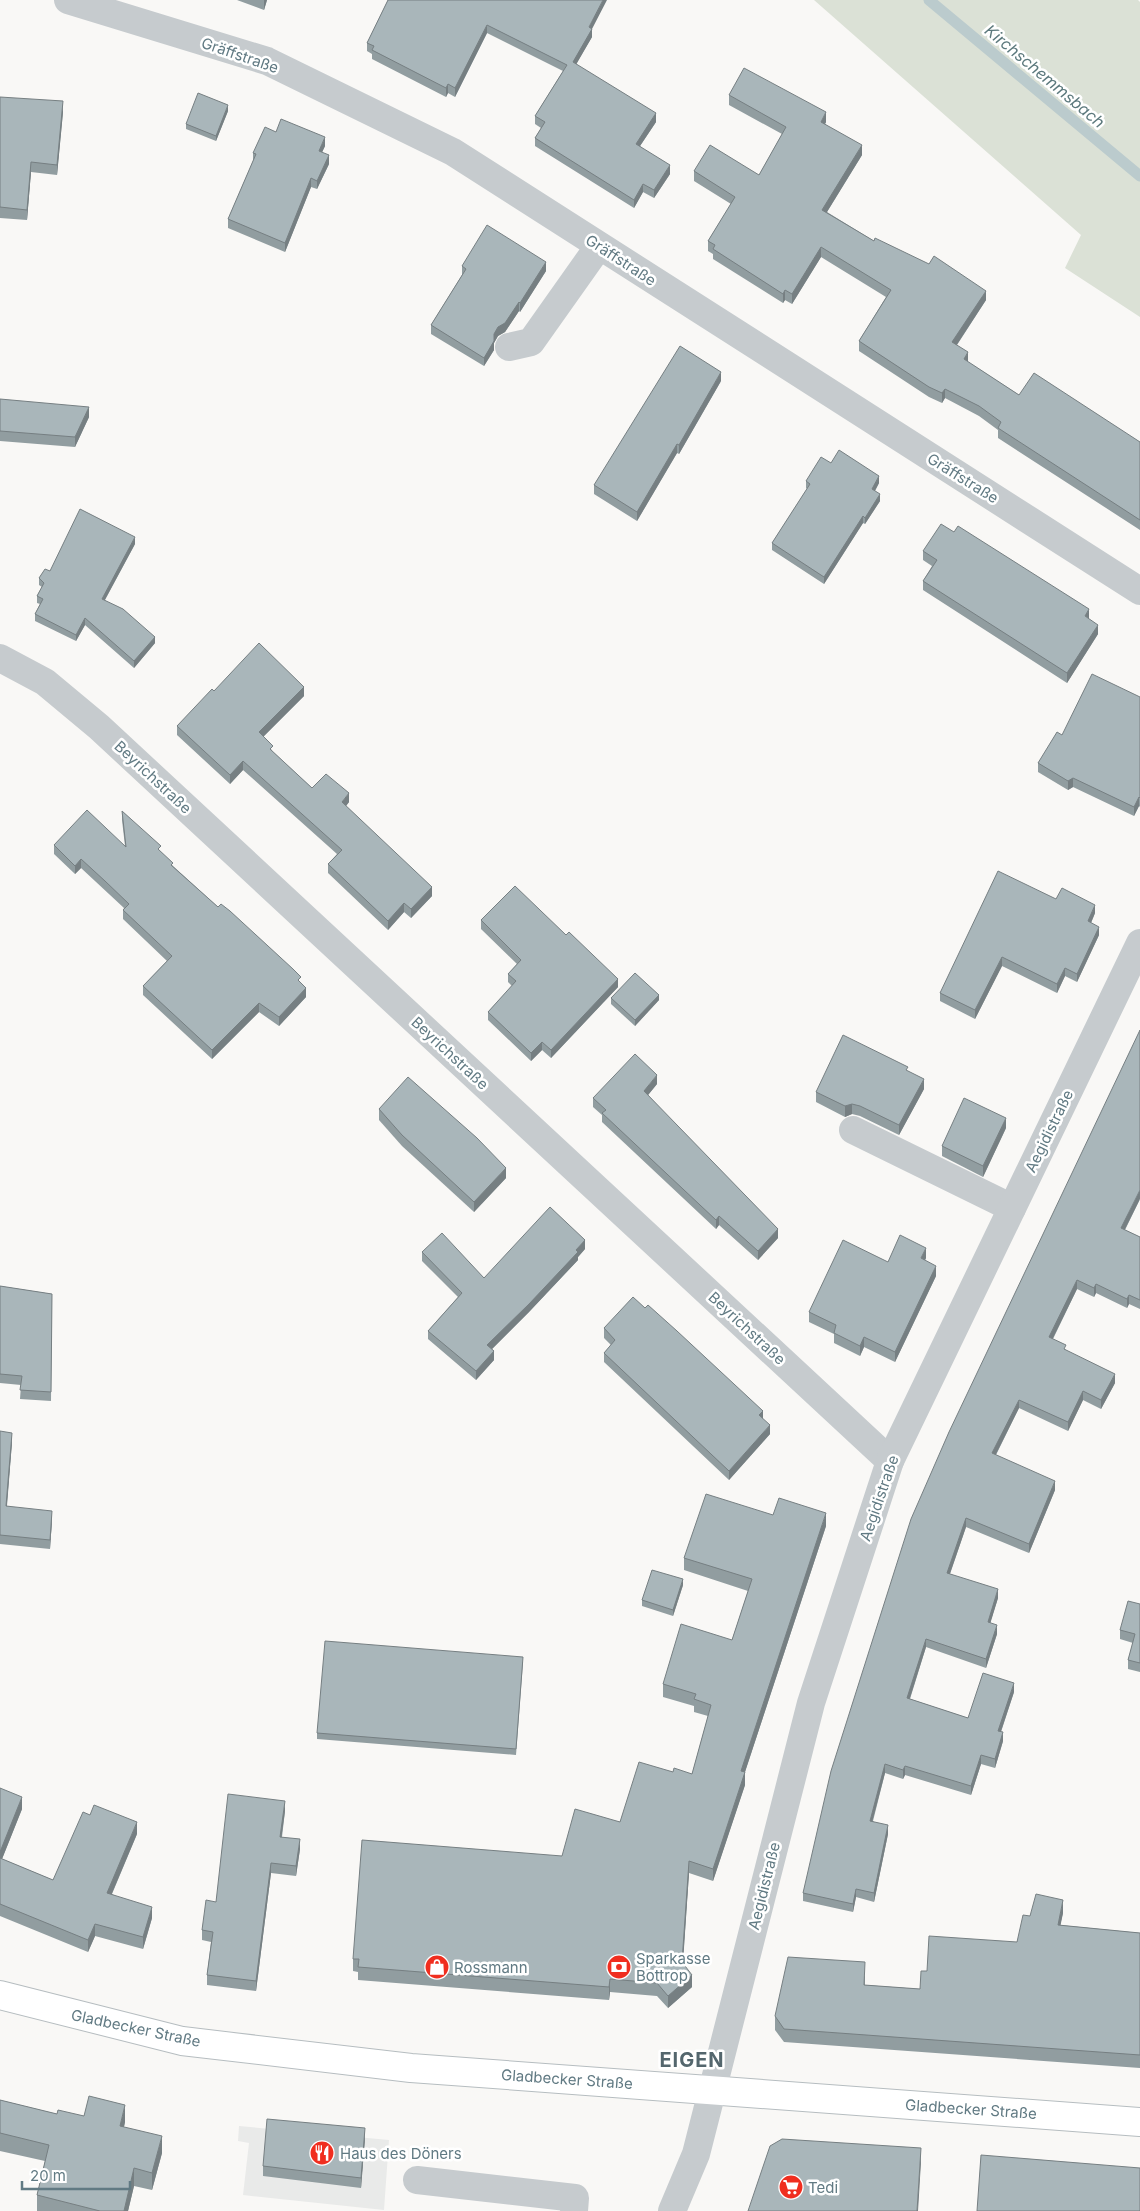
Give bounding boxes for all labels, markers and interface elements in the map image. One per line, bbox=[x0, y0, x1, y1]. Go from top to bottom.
water label: Kirchschemmsbach bbox=[981, 20, 1109, 132]
street label: Gräffstraße bbox=[199, 33, 281, 77]
street label: Gräffstraße bbox=[582, 230, 660, 290]
street label: Gräffstraße bbox=[924, 449, 1002, 507]
street label: Beyrichstraße bbox=[110, 736, 196, 818]
street label: Beyrichstraße bbox=[407, 1012, 493, 1094]
street label: Aegidistraße bbox=[1021, 1087, 1077, 1175]
street label: Beyrichstraße bbox=[704, 1287, 790, 1369]
street label: Aegidistraße bbox=[855, 1453, 903, 1543]
street label: Aegidistraße bbox=[744, 1840, 784, 1932]
place label: Sparkasse Bottrop bbox=[636, 1949, 711, 1985]
shop icon: Rossmann bbox=[424, 1954, 450, 1980]
bank icon: Sparkasse Bottrop bbox=[606, 1954, 632, 1980]
place label: Rossmann bbox=[454, 1958, 528, 1977]
street label: Gladbecker Straße bbox=[69, 2005, 203, 2051]
district label: EIGEN bbox=[659, 2048, 725, 2072]
street label: Gladbecker Straße bbox=[500, 2065, 634, 2093]
street label: Gladbecker Straße bbox=[904, 2095, 1038, 2123]
restaurant icon: Haus des Döners bbox=[309, 2140, 335, 2166]
place label: Haus des Döners bbox=[340, 2144, 462, 2163]
scale bar bbox=[22, 2158, 130, 2190]
text: 20 m bbox=[30, 2166, 66, 2185]
supermarket icon: Tedi bbox=[778, 2174, 804, 2200]
place label: Tedi bbox=[808, 2178, 838, 2197]

